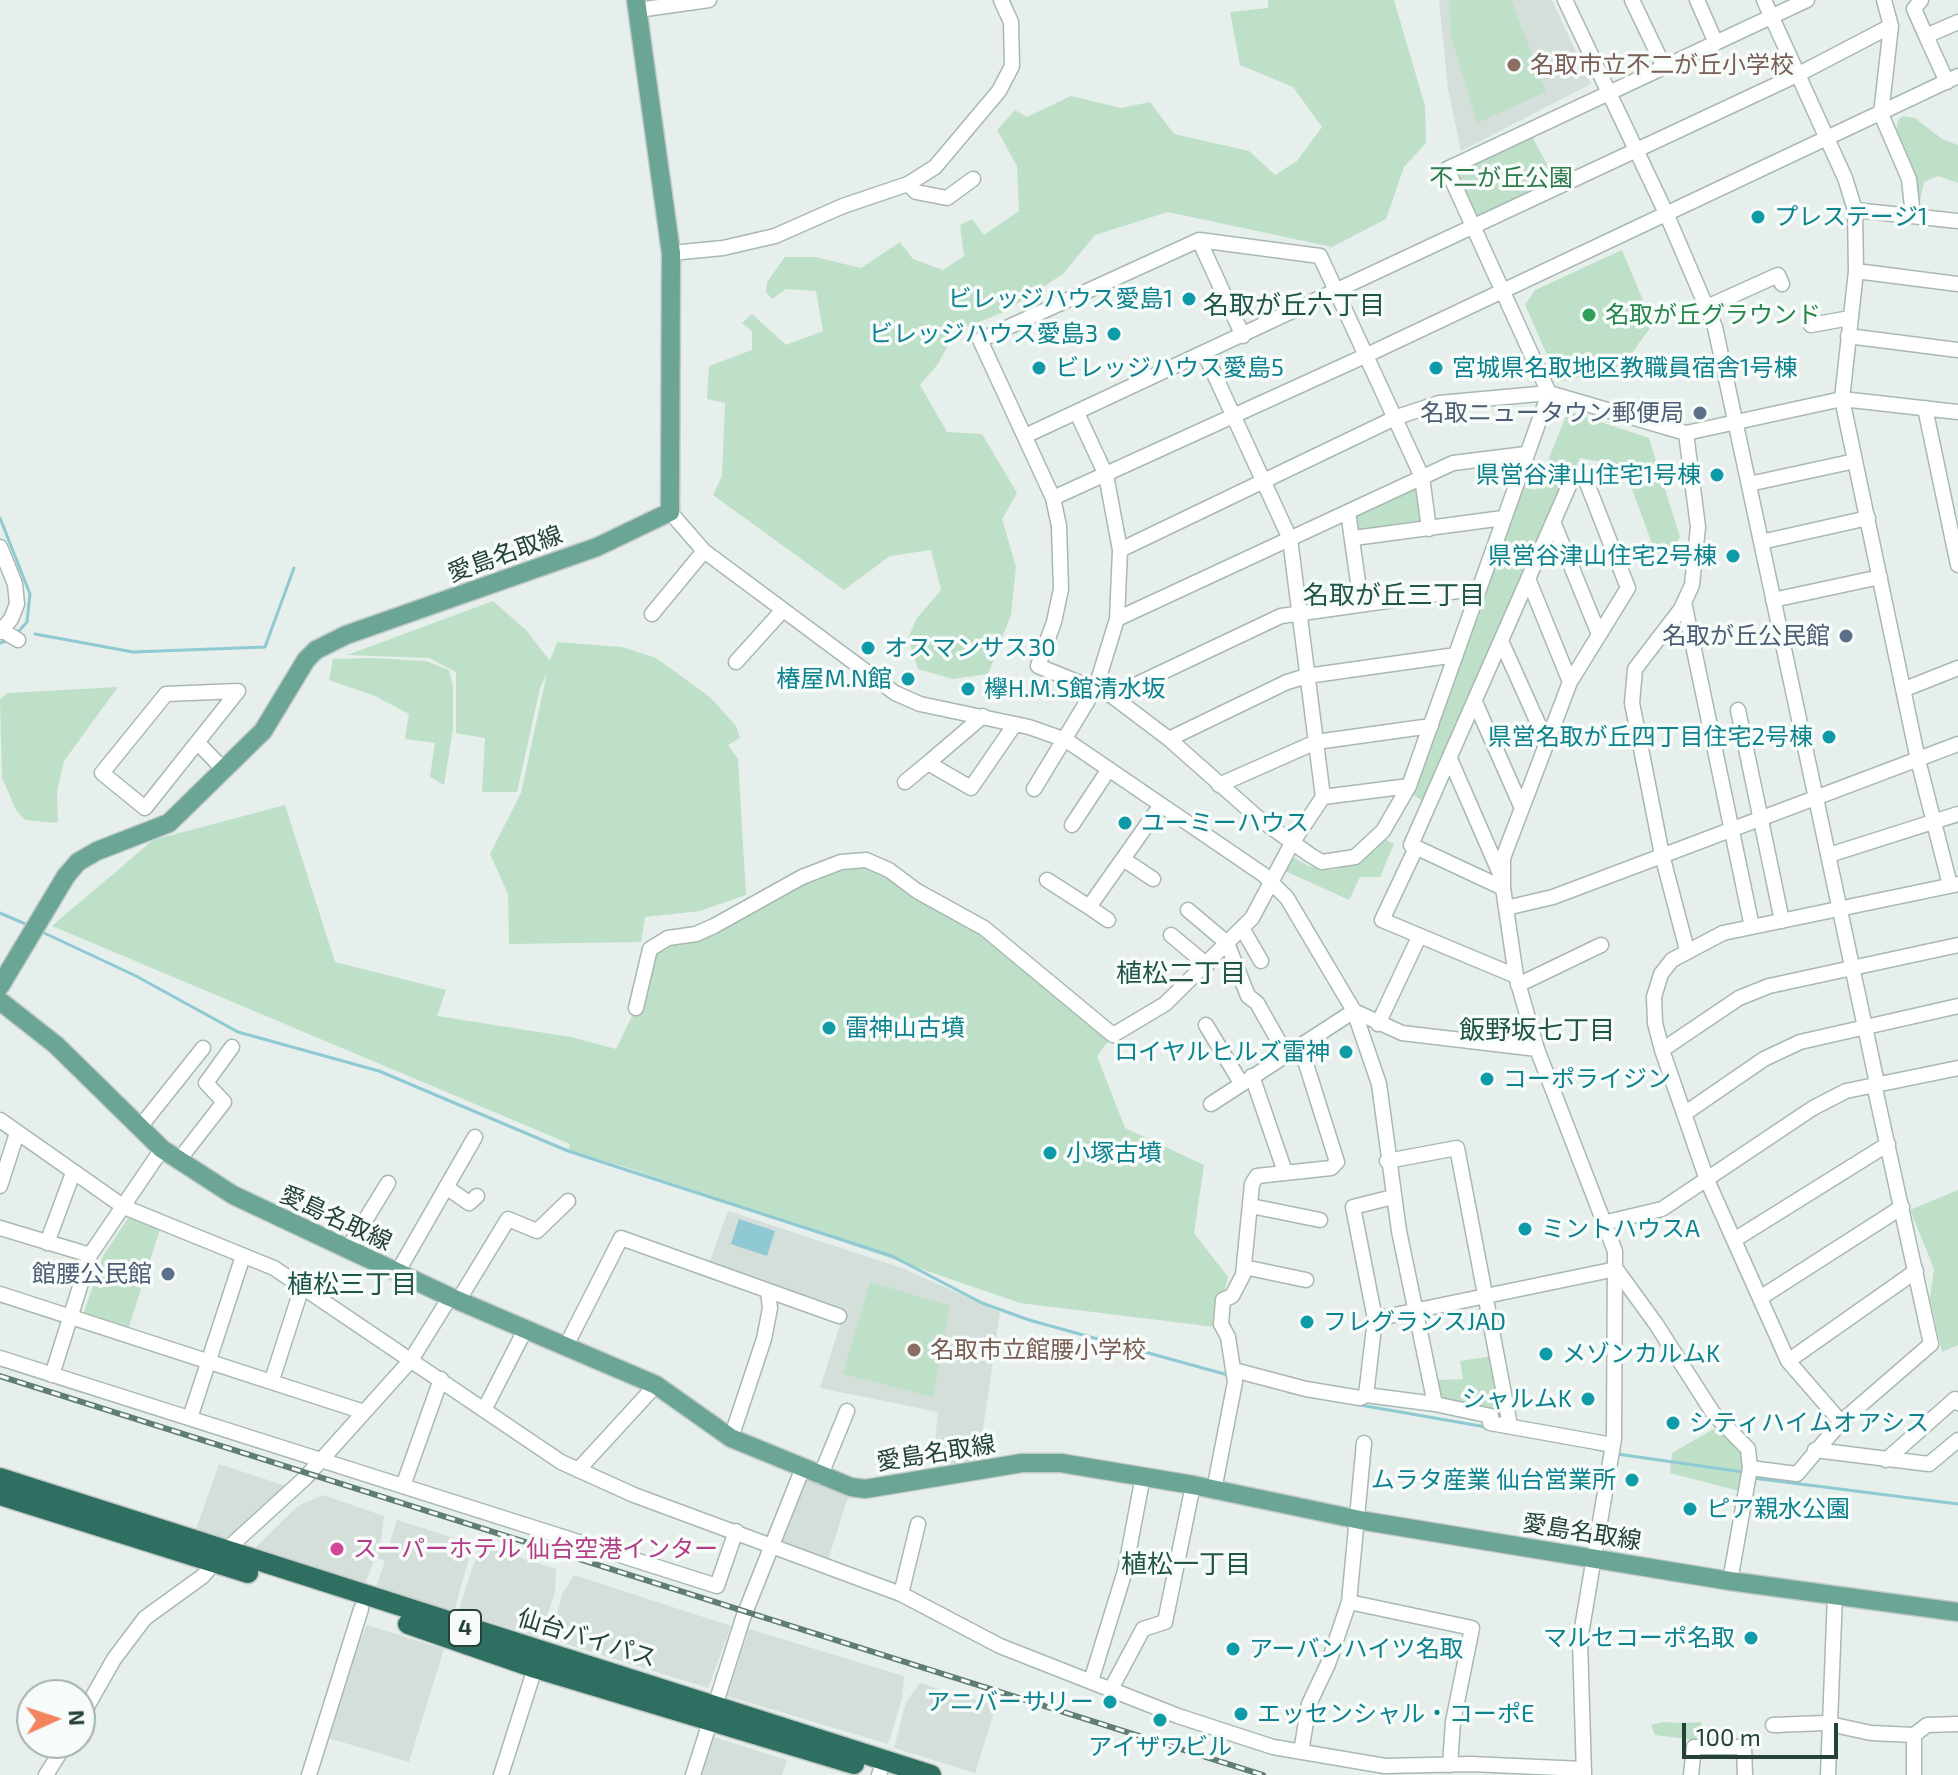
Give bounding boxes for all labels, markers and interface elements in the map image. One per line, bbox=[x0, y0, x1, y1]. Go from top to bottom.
place label: 名取市立不二が丘小学校 bbox=[1530, 51, 1794, 79]
marker: 名取市立不二が丘小学校 bbox=[1505, 56, 1523, 74]
park label: 不二が丘公園 bbox=[1429, 164, 1573, 192]
place label: プレステージ1 bbox=[1774, 203, 1928, 231]
marker: プレステージ1 bbox=[1749, 208, 1767, 226]
place label: ビレッジハウス愛島1 bbox=[947, 285, 1173, 313]
district label: 名取が丘六丁目 bbox=[1203, 289, 1385, 321]
marker: ビレッジハウス愛島1 bbox=[1180, 290, 1198, 308]
place label: 名取が丘グラウンド bbox=[1605, 301, 1821, 329]
marker: 名取が丘グラウンド bbox=[1580, 306, 1598, 324]
place label: ビレッジハウス愛島3 bbox=[869, 320, 1098, 348]
marker: ビレッジハウス愛島3 bbox=[1105, 325, 1123, 343]
place label: ビレッジハウス愛島5 bbox=[1055, 354, 1284, 382]
place label: 宮城県名取地区教職員宿舎1号棟 bbox=[1452, 354, 1798, 382]
marker: ビレッジハウス愛島5 bbox=[1030, 359, 1048, 377]
marker: 宮城県名取地区教職員宿舎1号棟 bbox=[1427, 359, 1445, 377]
place label: 名取ニュータウン郵便局 bbox=[1420, 399, 1684, 427]
marker: 名取ニュータウン郵便局 bbox=[1691, 404, 1709, 422]
place label: 県営谷津山住宅1号棟 bbox=[1475, 461, 1701, 489]
marker: 県営谷津山住宅1号棟 bbox=[1708, 466, 1726, 484]
street label: 愛島名取線 bbox=[444, 520, 566, 588]
place label: 県営谷津山住宅2号棟 bbox=[1488, 542, 1717, 570]
marker: 県営谷津山住宅2号棟 bbox=[1724, 547, 1742, 565]
district label: 名取が丘三丁目 bbox=[1303, 579, 1485, 611]
place label: 名取が丘公民館 bbox=[1662, 622, 1830, 650]
marker: 名取が丘公民館 bbox=[1837, 627, 1855, 645]
place label: オスマンサス30 bbox=[884, 634, 1056, 662]
marker: オスマンサス30 bbox=[859, 639, 877, 657]
place label: 椿屋M.N館 bbox=[777, 665, 892, 693]
marker: 椿屋M.N館 bbox=[899, 670, 917, 688]
place label: 欅H.M.S館清水坂 bbox=[984, 675, 1166, 703]
marker: 欅H.M.S館清水坂 bbox=[959, 680, 977, 698]
place label: 県営名取が丘四丁目住宅2号棟 bbox=[1488, 723, 1813, 751]
marker: 県営名取が丘四丁目住宅2号棟 bbox=[1820, 728, 1838, 746]
place label: ユーミーハウス bbox=[1141, 809, 1309, 837]
marker: ユーミーハウス bbox=[1116, 814, 1134, 832]
district label: 植松二丁目 bbox=[1116, 957, 1246, 989]
place label: 雷神山古墳 bbox=[845, 1014, 965, 1042]
district label: 飯野坂七丁目 bbox=[1459, 1014, 1615, 1046]
marker: 雷神山古墳 bbox=[820, 1019, 838, 1037]
place label: ロイヤルヒルズ雷神 bbox=[1114, 1038, 1330, 1066]
marker: ロイヤルヒルズ雷神 bbox=[1337, 1043, 1355, 1061]
place label: コーポライジン bbox=[1503, 1065, 1671, 1093]
marker: コーポライジン bbox=[1478, 1070, 1496, 1088]
place label: 小塚古墳 bbox=[1066, 1139, 1162, 1167]
marker: 小塚古墳 bbox=[1041, 1144, 1059, 1162]
street label: 愛島名取線 bbox=[276, 1180, 396, 1256]
place label: ミントハウスA bbox=[1541, 1215, 1700, 1243]
marker: ミントハウスA bbox=[1516, 1220, 1534, 1238]
place label: 館腰公民館 bbox=[32, 1260, 152, 1288]
marker: 館腰公民館 bbox=[159, 1265, 177, 1283]
district label: 植松三丁目 bbox=[287, 1268, 417, 1300]
place label: フレグランスJAD bbox=[1323, 1308, 1506, 1336]
marker: フレグランスJAD bbox=[1298, 1313, 1316, 1331]
place label: 名取市立館腰小学校 bbox=[930, 1336, 1146, 1364]
place label: メゾンカルムK bbox=[1562, 1340, 1720, 1368]
marker: 名取市立館腰小学校 bbox=[905, 1341, 923, 1359]
marker: メゾンカルムK bbox=[1537, 1345, 1555, 1363]
place label: シャルムK bbox=[1462, 1385, 1572, 1413]
marker: シャルムK bbox=[1579, 1390, 1597, 1408]
place label: シティハイムオアシス bbox=[1689, 1409, 1929, 1437]
marker: シティハイムオアシス bbox=[1664, 1414, 1682, 1432]
street label: 愛島名取線 bbox=[874, 1429, 998, 1477]
place label: ムラタ産業 仙台営業所 bbox=[1371, 1466, 1616, 1494]
marker: ムラタ産業 仙台営業所 bbox=[1623, 1471, 1641, 1489]
place label: ピア親水公園 bbox=[1706, 1495, 1850, 1523]
marker: ピア親水公園 bbox=[1681, 1500, 1699, 1518]
street label: 愛島名取線 bbox=[1520, 1508, 1644, 1556]
place label: スーパーホテル 仙台空港インター bbox=[353, 1535, 718, 1563]
marker: スーパーホテル 仙台空港インター bbox=[328, 1540, 346, 1558]
district label: 植松一丁目 bbox=[1121, 1548, 1251, 1580]
street label: 仙台バイパス bbox=[514, 1603, 660, 1673]
road number: 4 bbox=[449, 1610, 481, 1646]
place label: マルセコーポ名取 bbox=[1543, 1624, 1735, 1652]
marker: マルセコーポ名取 bbox=[1742, 1629, 1760, 1647]
place label: アーバンハイツ名取 bbox=[1249, 1635, 1464, 1663]
marker: アーバンハイツ名取 bbox=[1224, 1640, 1242, 1658]
north arrow bbox=[16, 1679, 96, 1759]
place label: アニバーサリー bbox=[926, 1688, 1094, 1716]
marker: アニバーサリー bbox=[1101, 1693, 1119, 1711]
place label: エッセンシャル・コーポE bbox=[1257, 1700, 1534, 1728]
marker: エッセンシャル・コーポE bbox=[1232, 1705, 1250, 1723]
scale bar bbox=[1686, 1707, 1842, 1757]
text: N bbox=[65, 1709, 91, 1726]
marker: アイザワビル bbox=[1151, 1711, 1169, 1729]
text: 100 m bbox=[1696, 1722, 1761, 1751]
place label: アイザワビル bbox=[1088, 1733, 1232, 1761]

